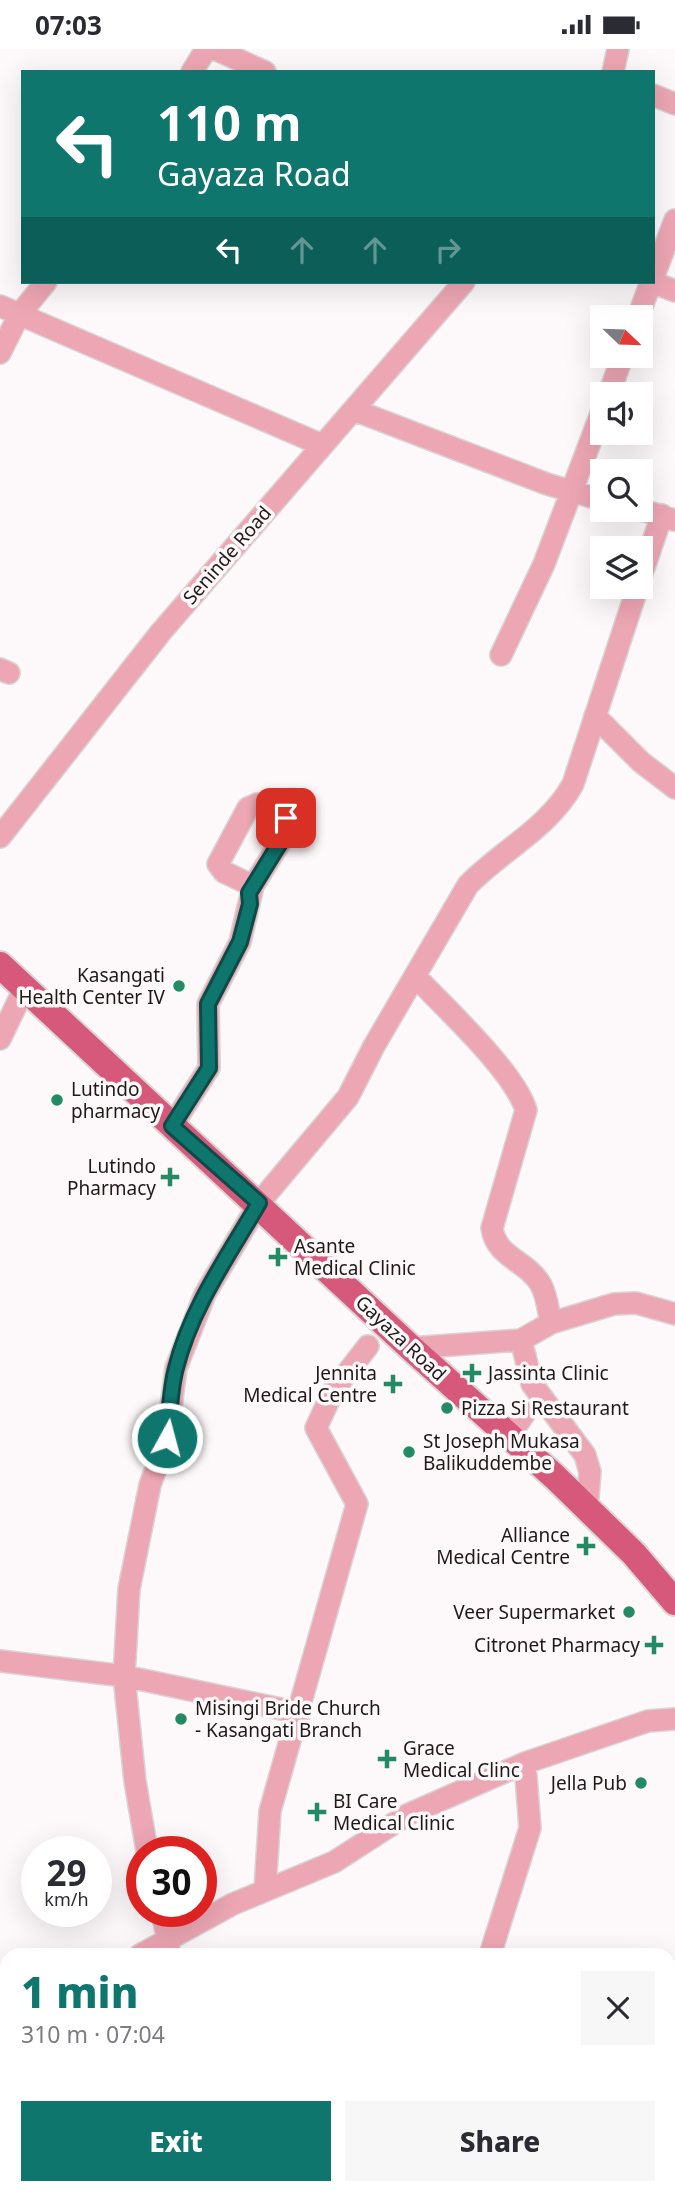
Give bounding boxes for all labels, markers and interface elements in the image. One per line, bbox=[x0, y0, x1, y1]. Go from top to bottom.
text: 07:03 bbox=[35, 7, 102, 43]
text: 110 m bbox=[157, 89, 302, 155]
icon: left bbox=[42, 98, 133, 189]
text: Gayaza Road bbox=[157, 152, 351, 195]
icon: left bbox=[210, 231, 248, 269]
icon: ahead bbox=[283, 231, 321, 269]
icon: ahead bbox=[356, 231, 394, 269]
icon: right bbox=[429, 231, 467, 269]
north arrow bbox=[590, 305, 653, 367]
map controls bbox=[590, 305, 653, 599]
button: sound bbox=[590, 382, 653, 445]
button: search bbox=[590, 459, 653, 522]
street label: Seninde Road bbox=[177, 500, 277, 610]
button: layers bbox=[590, 536, 653, 599]
pin bbox=[256, 788, 316, 848]
icon: arrive bbox=[267, 799, 305, 837]
place label: Kasangati Health Center IV bbox=[18, 962, 166, 1010]
marker: Kasangati Health Center IV bbox=[171, 978, 187, 994]
place label: Lutindo pharmacy bbox=[71, 1076, 160, 1124]
marker: Lutindo pharmacy bbox=[49, 1092, 65, 1108]
place label: Lutindo Pharmacy bbox=[67, 1153, 156, 1201]
marker: Lutindo Pharmacy bbox=[162, 1169, 178, 1185]
place label: Asante Medical Clinic bbox=[294, 1233, 416, 1281]
marker: Asante Medical Clinic bbox=[268, 1247, 288, 1267]
street label: Gayaza Road bbox=[350, 1289, 452, 1387]
place label: Jennita Medical Centre bbox=[243, 1360, 377, 1408]
place label: Jassinta Clinic bbox=[486, 1360, 609, 1386]
marker: Jassinta Clinic bbox=[462, 1363, 482, 1383]
marker: Jennita Medical Centre bbox=[383, 1374, 403, 1394]
place label: Pizza Si Restaurant bbox=[461, 1395, 629, 1421]
marker: Pizza Si Restaurant bbox=[439, 1400, 455, 1416]
position arrow bbox=[130, 1401, 204, 1475]
place label: St Joseph Mukasa Balikuddembe bbox=[423, 1428, 580, 1476]
marker: St Joseph Mukasa Balikuddembe bbox=[401, 1444, 417, 1460]
place label: Alliance Medical Centre bbox=[436, 1522, 570, 1570]
marker: Alliance Medical Centre bbox=[576, 1536, 596, 1556]
place label: Veer Supermarket bbox=[453, 1599, 615, 1625]
marker: Veer Supermarket bbox=[621, 1604, 637, 1620]
place label: Citronet Pharmacy bbox=[474, 1632, 640, 1658]
marker: Citronet Pharmacy bbox=[646, 1637, 662, 1653]
place label: Misingi Bride Church - Kasangati Branch bbox=[195, 1695, 381, 1743]
marker: Misingi Bride Church - Kasangati Branch bbox=[173, 1711, 189, 1727]
place label: Grace Medical Clinc bbox=[403, 1735, 520, 1783]
marker: Grace Medical Clinc bbox=[377, 1749, 397, 1769]
place label: Jella Pub bbox=[549, 1770, 627, 1796]
marker: Jella Pub bbox=[633, 1775, 649, 1791]
place label: BI Care Medical Clinic bbox=[333, 1788, 455, 1836]
marker: BI Care Medical Clinic bbox=[307, 1802, 327, 1822]
speed limit sign: 30 bbox=[126, 1836, 217, 1927]
text: 29 bbox=[46, 1849, 87, 1896]
text: km/h bbox=[44, 1887, 89, 1911]
text: 1 min bbox=[21, 1963, 138, 2020]
button: close bbox=[581, 1971, 655, 2045]
text: 310 m · 07:04 bbox=[21, 2018, 165, 2050]
button: Exit bbox=[21, 2101, 331, 2181]
button: Share bbox=[345, 2101, 655, 2181]

